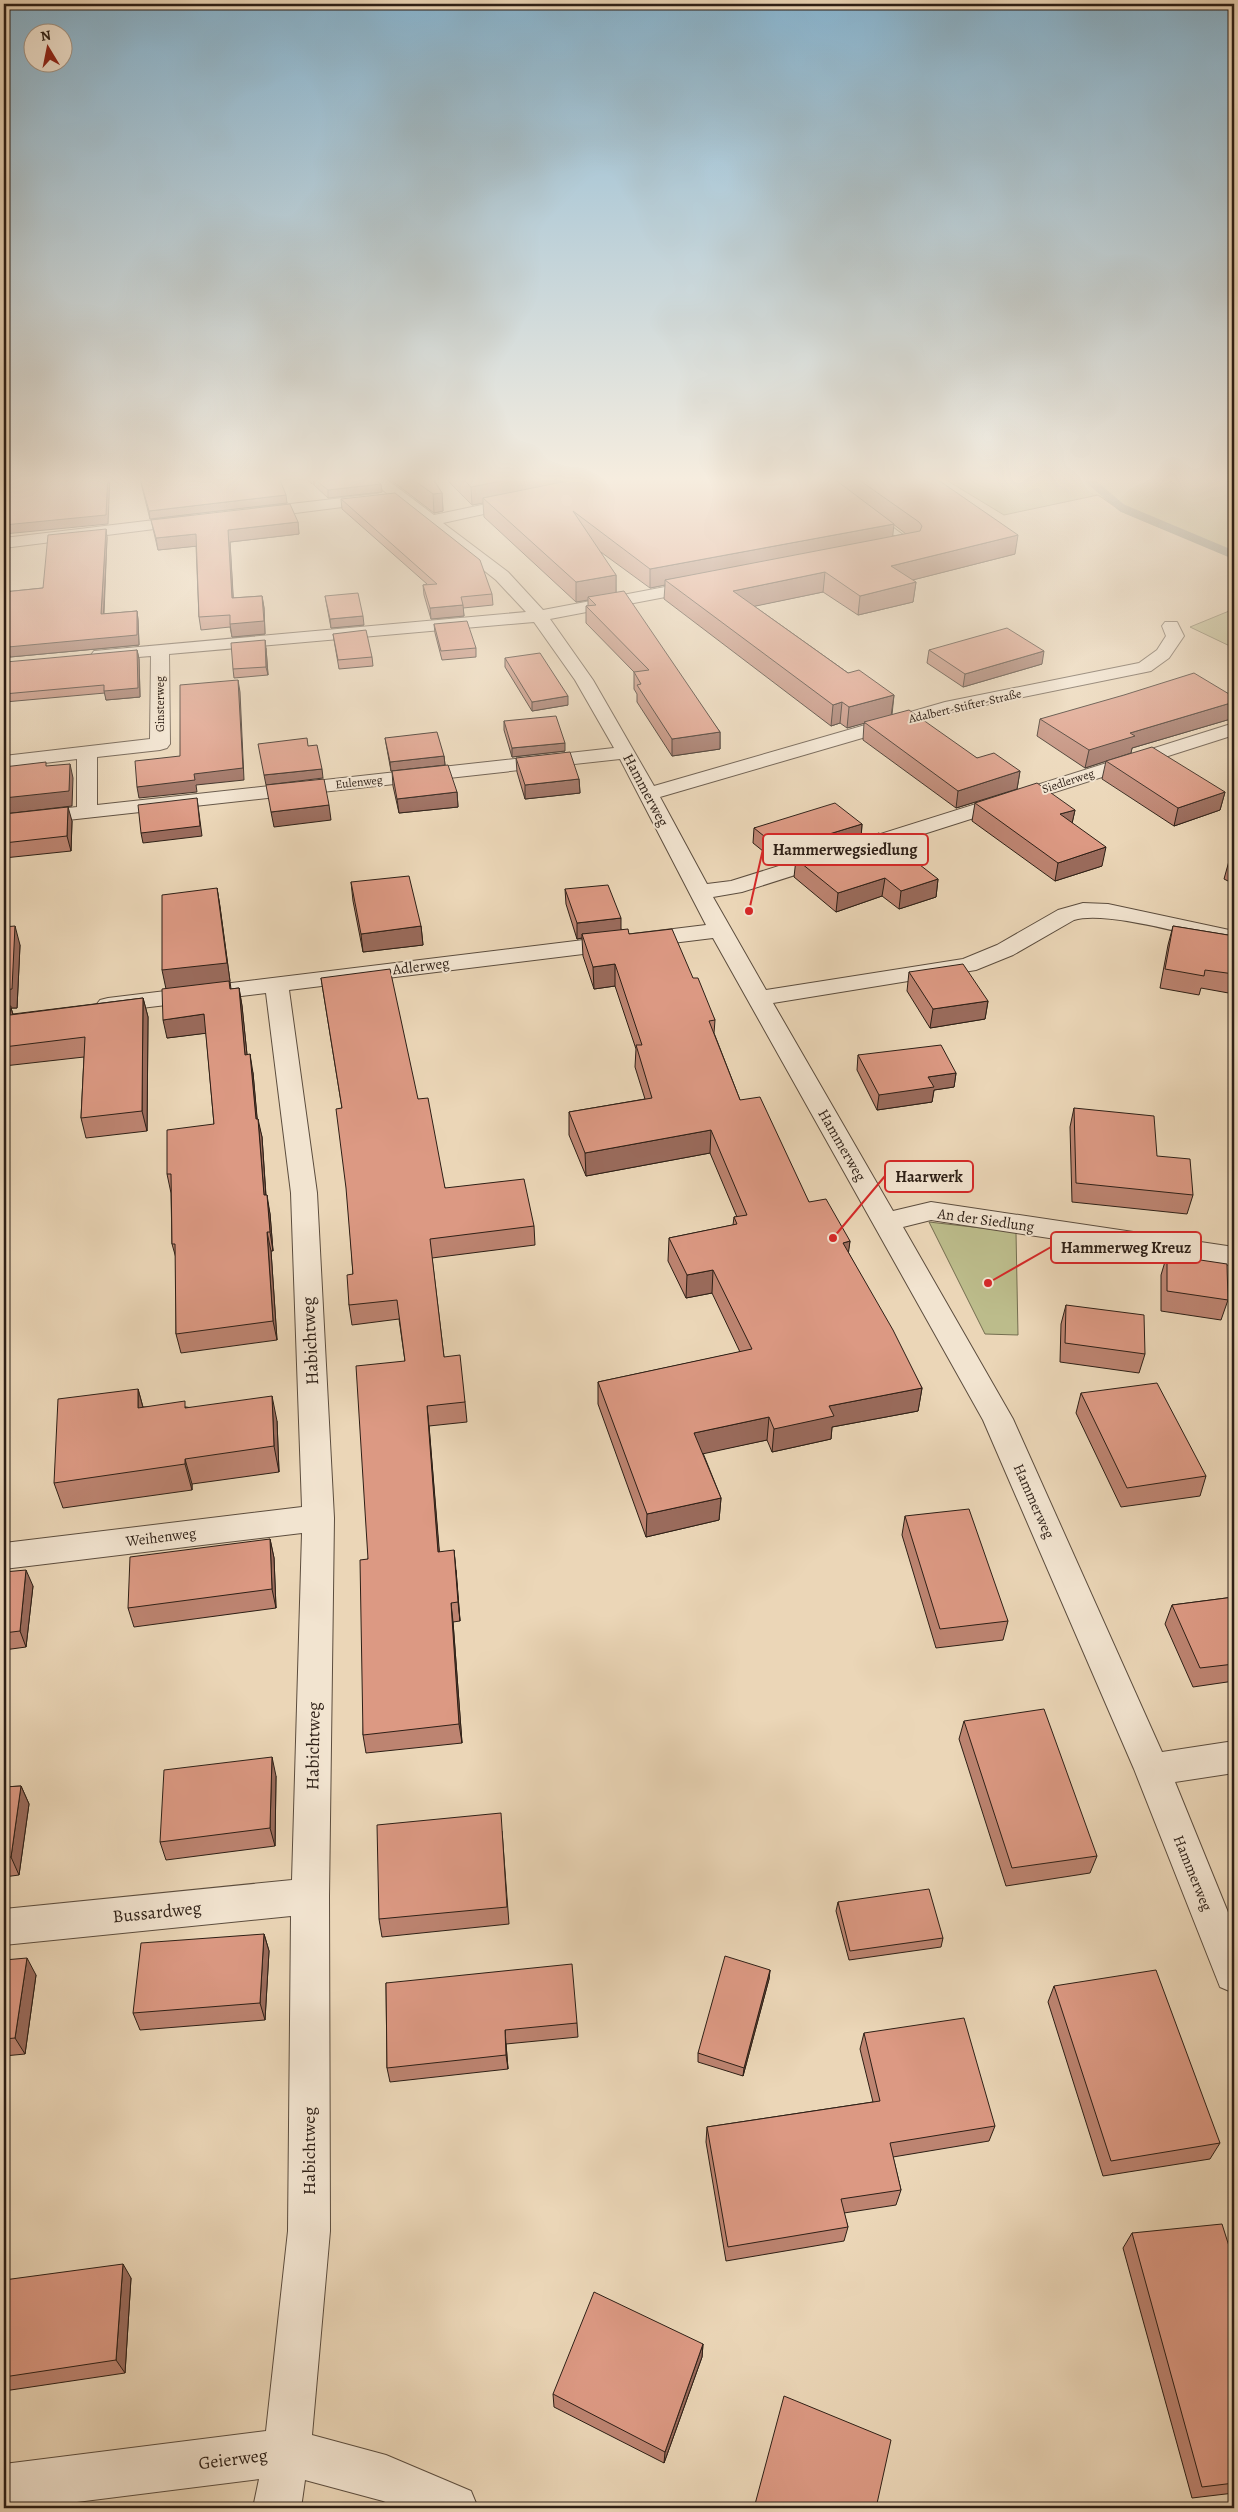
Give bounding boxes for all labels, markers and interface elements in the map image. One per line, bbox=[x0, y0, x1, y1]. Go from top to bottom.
north arrow bbox=[22, 22, 72, 72]
text: N bbox=[39, 25, 53, 46]
street label: Ginsterweg bbox=[152, 676, 168, 732]
street label: Adalbert-Stifter-Straße bbox=[906, 685, 1023, 727]
street label: Hammerweg bbox=[618, 750, 674, 830]
street label: Siedlerweg bbox=[1040, 765, 1096, 797]
street label: Eulenweg bbox=[335, 772, 383, 792]
callout: Hammerwegsiedlung bbox=[763, 834, 928, 865]
text: Hammerwegsiedlung bbox=[773, 839, 918, 861]
street label: Adlerweg bbox=[390, 953, 451, 980]
street label: Hammerweg bbox=[813, 1105, 871, 1185]
callout: Haarwerk bbox=[885, 1161, 973, 1192]
text: Haarwerk bbox=[895, 1166, 964, 1188]
street label: An der Siedlung bbox=[935, 1203, 1036, 1237]
callout: Hammerweg Kreuz bbox=[1051, 1232, 1201, 1263]
text: Hammerweg Kreuz bbox=[1061, 1237, 1191, 1259]
street label: Habichtweg bbox=[296, 1296, 324, 1386]
street label: Hammerweg bbox=[1009, 1460, 1060, 1542]
street label: Weihenweg bbox=[124, 1523, 198, 1551]
street label: Habichtweg bbox=[300, 1702, 326, 1790]
street label: Hammerweg bbox=[1169, 1832, 1217, 1914]
street label: Bussardweg bbox=[111, 1895, 203, 1929]
street label: Habichtweg bbox=[297, 2107, 321, 2195]
street label: Geierweg bbox=[197, 2443, 269, 2475]

